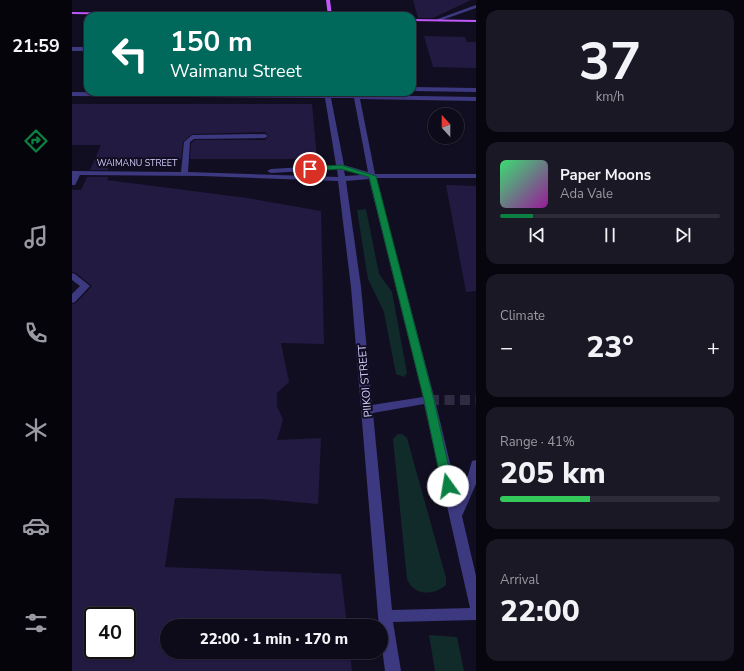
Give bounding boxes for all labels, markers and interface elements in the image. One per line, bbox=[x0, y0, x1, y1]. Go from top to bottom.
text: 150 m bbox=[170, 23, 253, 61]
text: 37 bbox=[579, 26, 641, 97]
icon: left bbox=[104, 28, 156, 80]
text: 21:59 bbox=[12, 34, 60, 58]
text: Waimanu Street bbox=[170, 59, 302, 83]
text: km/h bbox=[596, 88, 624, 106]
north arrow bbox=[428, 108, 464, 144]
map controls bbox=[428, 108, 464, 144]
icon: directions bbox=[22, 127, 50, 155]
pin bbox=[293, 152, 327, 186]
street label: WAIMANU STREET bbox=[97, 157, 178, 169]
icon: arrive bbox=[299, 158, 321, 180]
text: Paper Moons bbox=[560, 165, 651, 185]
text: Ada Vale bbox=[560, 185, 613, 203]
icon: music bbox=[22, 223, 50, 251]
icon: previous bbox=[526, 224, 548, 246]
icon: pause bbox=[599, 224, 621, 246]
icon: next bbox=[672, 224, 694, 246]
text: Climate bbox=[500, 307, 545, 325]
icon: phone bbox=[22, 319, 50, 347]
text: 23° bbox=[586, 327, 634, 368]
text: − bbox=[500, 333, 513, 363]
text: + bbox=[707, 333, 720, 363]
street label: PIIKOI STREET bbox=[354, 344, 376, 418]
icon: climate bbox=[22, 416, 50, 444]
text: Range · 41% bbox=[500, 433, 575, 451]
text: 205 km bbox=[500, 453, 606, 494]
position arrow bbox=[427, 465, 469, 507]
icon: car bbox=[22, 512, 50, 540]
text: Arrival bbox=[500, 571, 539, 589]
text: 22:00 bbox=[500, 591, 580, 632]
speed limit sign: 40 bbox=[84, 607, 136, 659]
icon: filters bbox=[22, 609, 50, 637]
text: 22:00 · 1 min · 170 m bbox=[200, 629, 348, 649]

